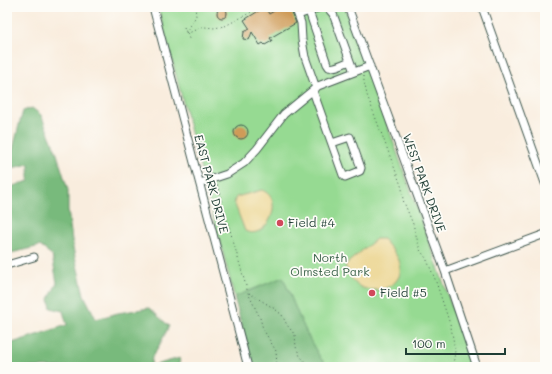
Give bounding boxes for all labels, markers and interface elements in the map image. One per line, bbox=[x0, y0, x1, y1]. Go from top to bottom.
street label: WEST PARK DRIVE bbox=[400, 131, 450, 234]
street label: EAST PARK DRIVE bbox=[191, 133, 233, 235]
place label: Field #4 bbox=[288, 214, 335, 230]
marker: Field #4 bbox=[275, 218, 285, 228]
park label: North Olmsted Park bbox=[290, 249, 370, 279]
place label: Field #5 bbox=[380, 284, 427, 300]
marker: Field #5 bbox=[367, 288, 377, 298]
scale bar bbox=[406, 330, 505, 356]
text: 100 m bbox=[412, 335, 446, 351]

